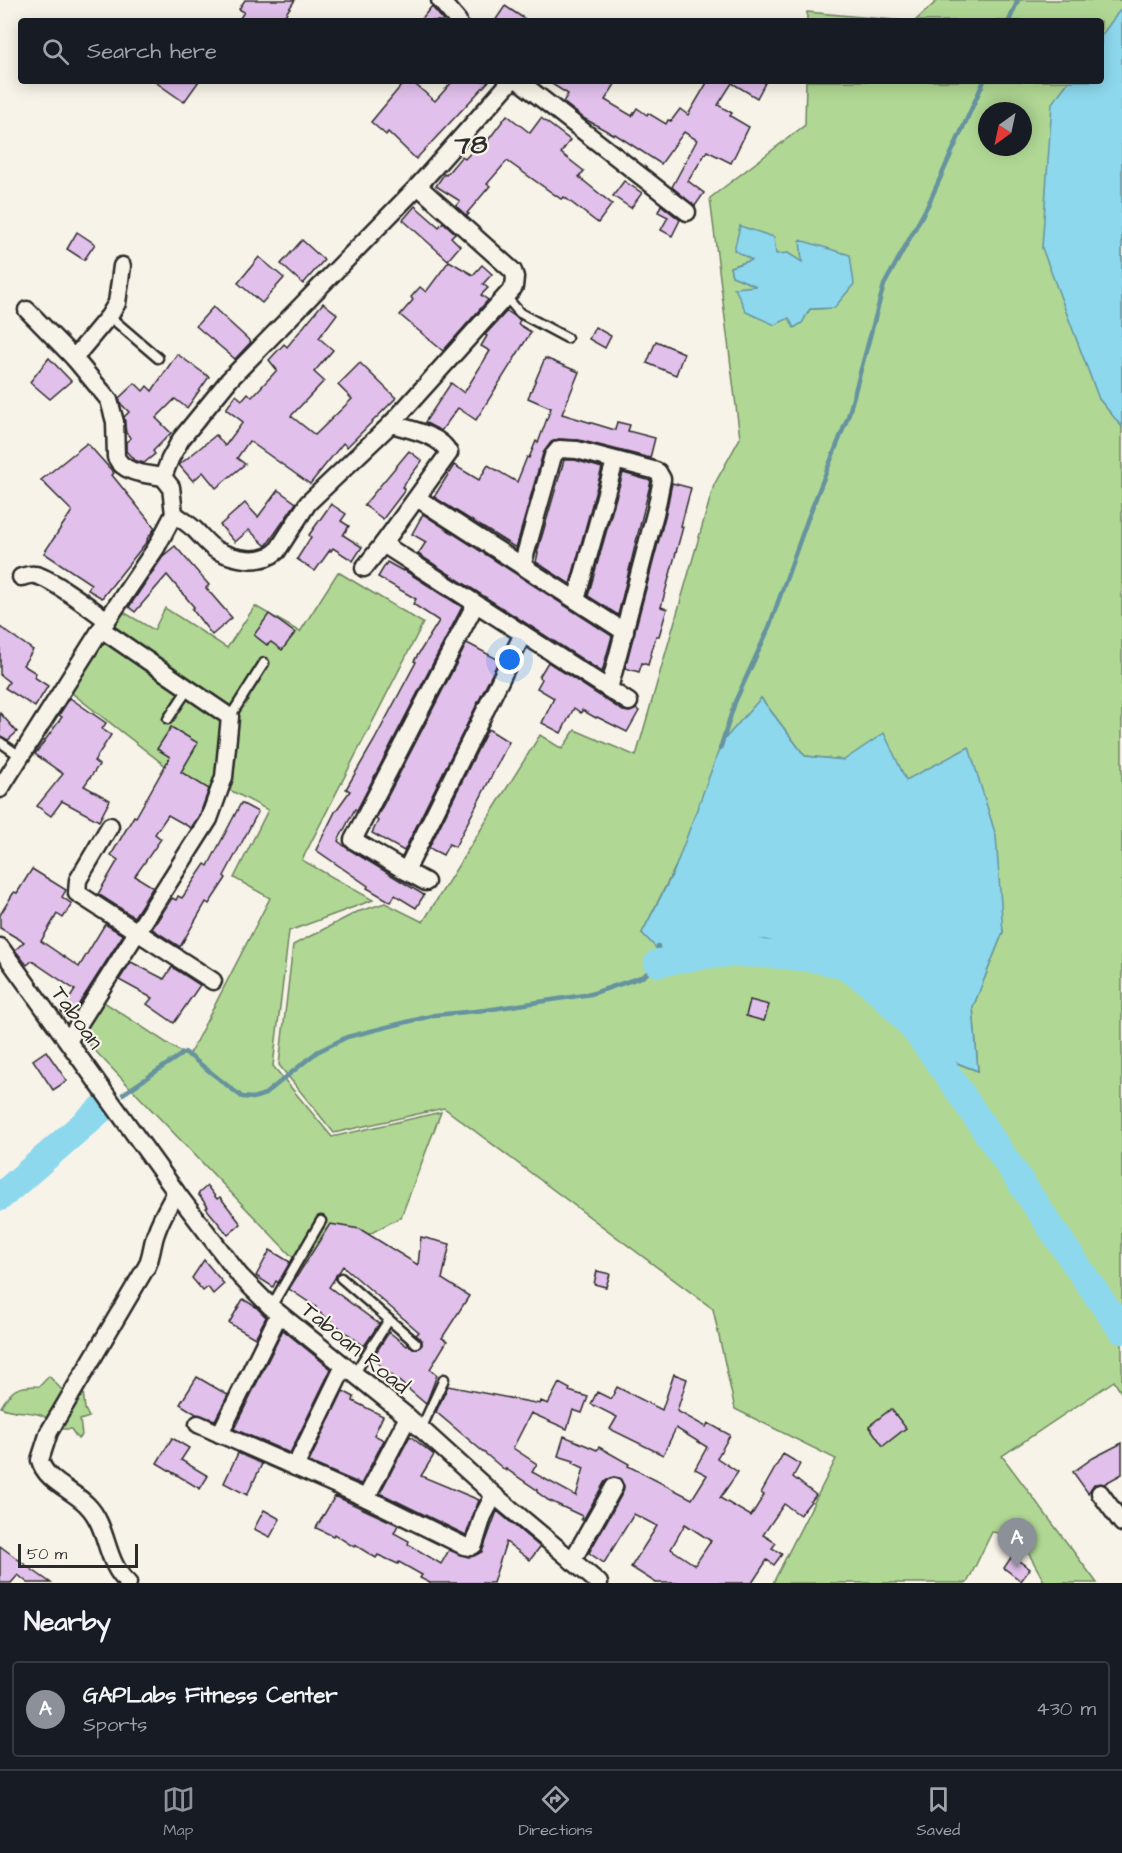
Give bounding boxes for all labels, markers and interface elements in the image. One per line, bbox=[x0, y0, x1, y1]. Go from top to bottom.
search box bbox=[18, 18, 1104, 84]
icon: search bbox=[39, 35, 72, 68]
text: Search here bbox=[87, 36, 217, 67]
north arrow bbox=[978, 102, 1032, 156]
district label: 78 bbox=[454, 127, 488, 163]
your location bbox=[495, 645, 524, 674]
street label: Taboan bbox=[43, 980, 110, 1056]
street label: Taboan Road bbox=[294, 1295, 416, 1401]
pin: A bbox=[998, 1518, 1036, 1568]
scale bar bbox=[18, 1541, 138, 1568]
text: 50 m bbox=[27, 1543, 67, 1565]
text: Nearby bbox=[24, 1604, 111, 1640]
text: GAPLabs Fitness Center bbox=[83, 1680, 338, 1711]
text: A bbox=[39, 1695, 52, 1723]
text: 430 m bbox=[1036, 1695, 1096, 1723]
text: Sports bbox=[83, 1711, 147, 1739]
tab: Map bbox=[162, 1783, 195, 1841]
tab: Directions bbox=[519, 1783, 593, 1841]
tab: Saved bbox=[917, 1783, 960, 1841]

